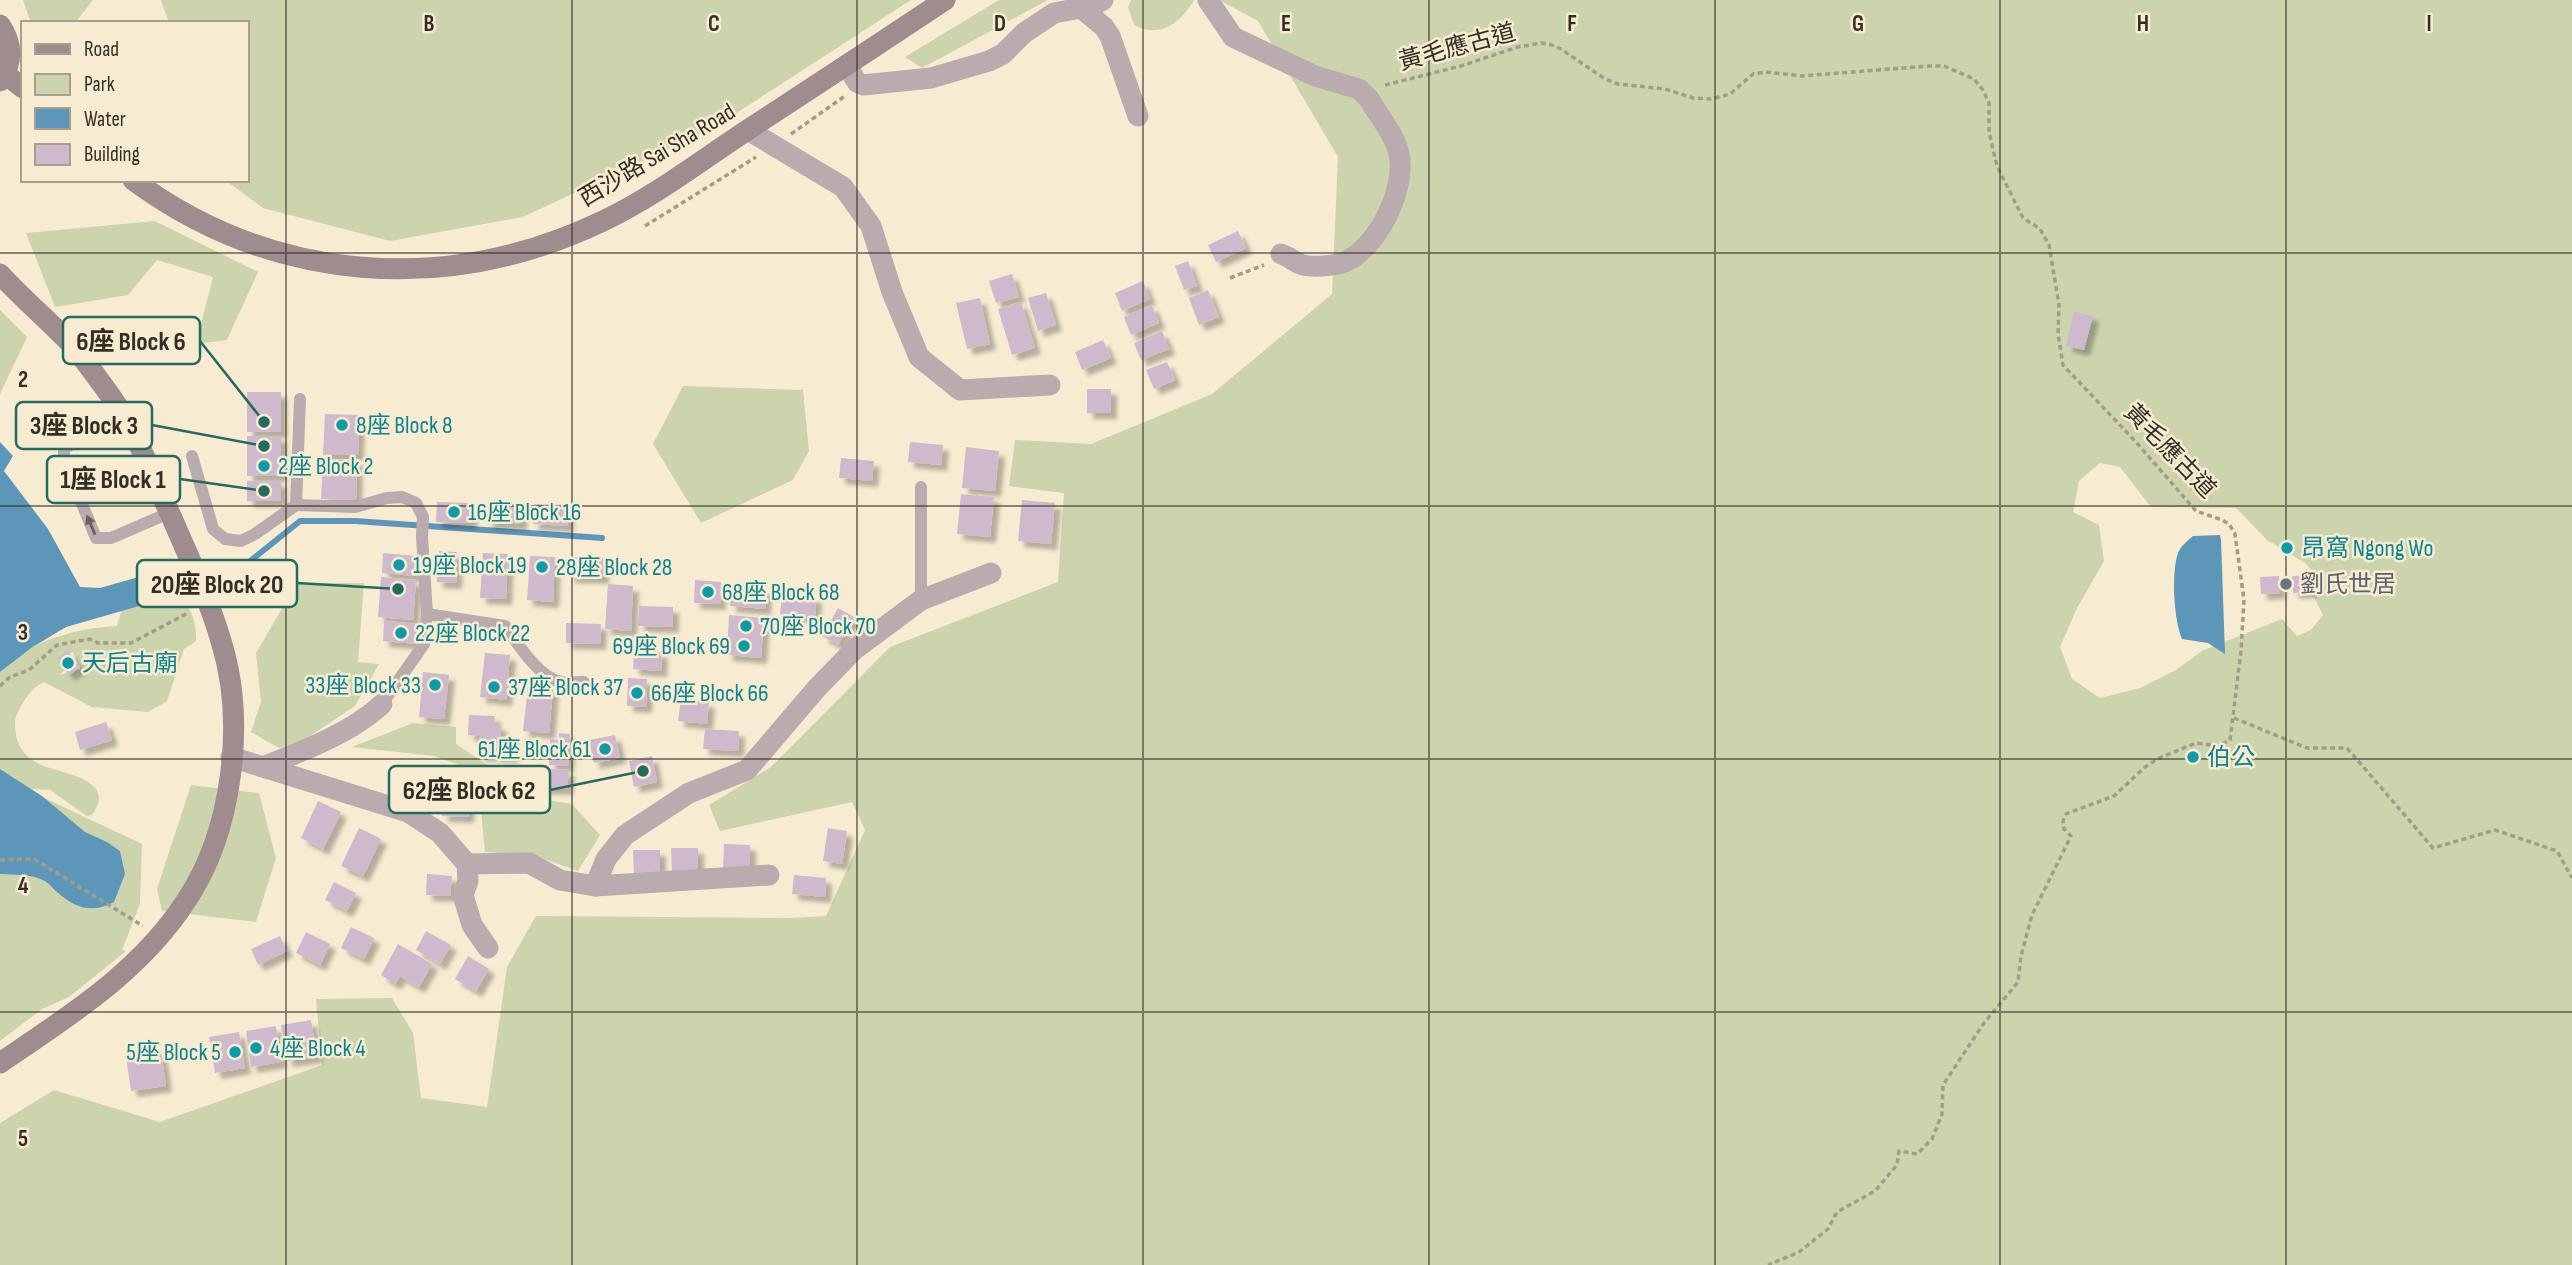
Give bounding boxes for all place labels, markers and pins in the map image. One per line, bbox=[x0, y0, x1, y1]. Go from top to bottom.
callout: 6座 Block 6 bbox=[63, 317, 200, 364]
callout: 3座 Block 3 bbox=[16, 402, 152, 449]
place label: 8座 Block 8 bbox=[356, 411, 453, 440]
marker: 8座 Block 8 bbox=[334, 417, 350, 433]
place label: 2座 Block 2 bbox=[278, 452, 373, 481]
callout: 1座 Block 1 bbox=[47, 456, 180, 503]
marker: 2座 Block 2 bbox=[256, 458, 272, 474]
place label: 16座 Block 16 bbox=[468, 498, 581, 527]
marker: 16座 Block 16 bbox=[446, 504, 462, 520]
place label: 昂窩 Ngong Wo bbox=[2301, 534, 2433, 563]
marker: 昂窩 Ngong Wo bbox=[2279, 540, 2295, 556]
place label: 19座 Block 19 bbox=[413, 551, 527, 580]
place label: 28座 Block 28 bbox=[556, 553, 672, 582]
marker: 19座 Block 19 bbox=[391, 557, 407, 573]
marker: 28座 Block 28 bbox=[534, 559, 550, 575]
callout: 20座 Block 20 bbox=[137, 560, 297, 607]
place label: 劉氏世居 bbox=[2300, 570, 2396, 599]
marker: 劉氏世居 bbox=[2278, 576, 2294, 592]
place label: 68座 Block 68 bbox=[722, 578, 840, 607]
marker: 68座 Block 68 bbox=[700, 584, 716, 600]
place label: 70座 Block 70 bbox=[760, 612, 876, 641]
marker: 70座 Block 70 bbox=[738, 618, 754, 634]
place label: 22座 Block 22 bbox=[415, 619, 530, 648]
marker: 22座 Block 22 bbox=[393, 625, 409, 641]
place label: 69座 Block 69 bbox=[612, 632, 730, 661]
marker: 69座 Block 69 bbox=[736, 638, 752, 654]
place label: 天后古廟 bbox=[82, 649, 178, 678]
marker: 天后古廟 bbox=[60, 655, 76, 671]
place label: 33座 Block 33 bbox=[305, 671, 421, 700]
place label: 37座 Block 37 bbox=[508, 673, 623, 702]
marker: 33座 Block 33 bbox=[427, 677, 443, 693]
marker: 37座 Block 37 bbox=[486, 679, 502, 695]
place label: 66座 Block 66 bbox=[651, 679, 769, 708]
marker: 66座 Block 66 bbox=[629, 685, 645, 701]
place label: 61座 Block 61 bbox=[478, 735, 592, 764]
marker: 61座 Block 61 bbox=[597, 741, 613, 757]
place label: 伯公 bbox=[2207, 743, 2255, 772]
marker: 伯公 bbox=[2185, 749, 2201, 765]
callout: 62座 Block 62 bbox=[389, 766, 550, 813]
place label: 4座 Block 4 bbox=[270, 1034, 366, 1063]
place label: 5座 Block 5 bbox=[126, 1038, 221, 1067]
marker: 4座 Block 4 bbox=[248, 1040, 264, 1056]
marker: 5座 Block 5 bbox=[227, 1044, 243, 1060]

